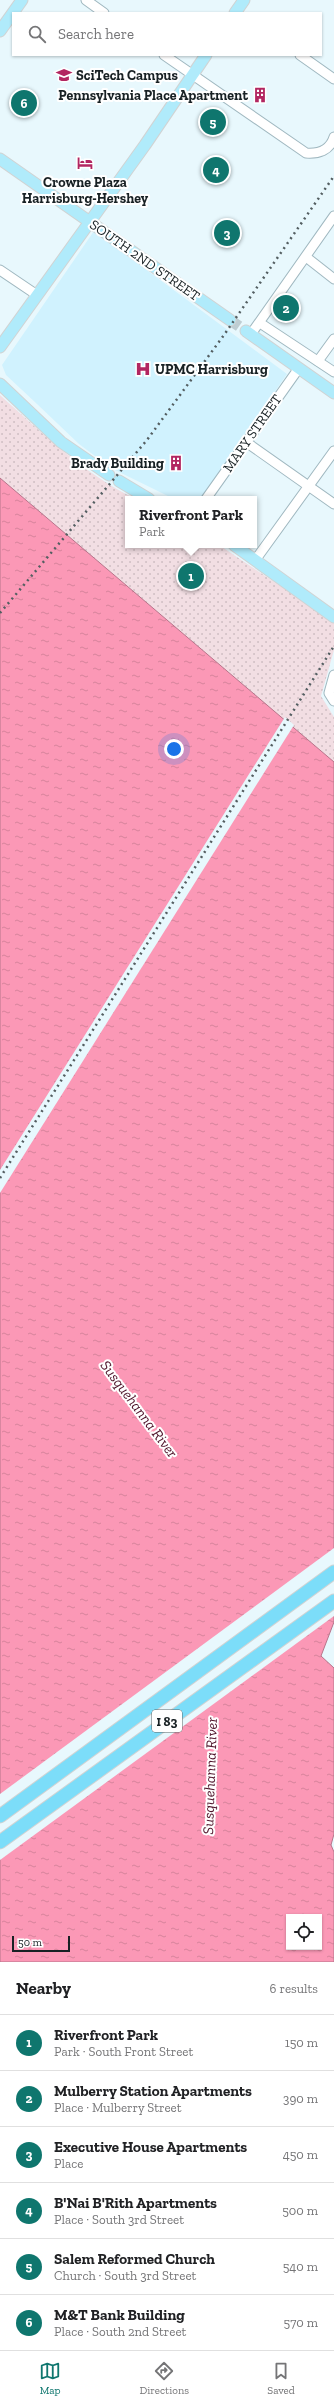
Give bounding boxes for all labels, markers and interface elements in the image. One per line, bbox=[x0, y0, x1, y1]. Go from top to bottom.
search box bbox=[12, 12, 322, 56]
icon: search bbox=[26, 23, 48, 45]
text: Search here bbox=[58, 25, 134, 43]
school or university icon: SciTech Campus bbox=[55, 66, 73, 84]
place label: SciTech Campus bbox=[76, 67, 179, 84]
building icon: Pennsylvania Place Apartment bbox=[251, 86, 269, 104]
place label: Pennsylvania Place Apartment bbox=[58, 87, 248, 104]
pin: 6 bbox=[11, 88, 37, 118]
pin: 5 bbox=[200, 107, 226, 137]
hotel icon: Crowne Plaza Harrisburg-Hershey bbox=[76, 154, 94, 172]
pin: 4 bbox=[203, 155, 229, 185]
place label: Crowne Plaza Harrisburg-Hershey bbox=[22, 174, 149, 207]
street label: SOUTH 2ND STREET bbox=[86, 216, 203, 305]
pin: 3 bbox=[214, 218, 240, 248]
pin: 2 bbox=[273, 293, 299, 323]
hospital icon: UPMC Harrisburg bbox=[134, 360, 152, 378]
place label: UPMC Harrisburg bbox=[155, 361, 268, 378]
street label: MARY STREET bbox=[219, 391, 286, 475]
building icon: Brady Building bbox=[167, 454, 185, 472]
place label: Brady Building bbox=[71, 455, 164, 472]
popup bbox=[125, 496, 257, 548]
text: Riverfront Park bbox=[139, 506, 243, 524]
text: Park bbox=[139, 524, 165, 539]
pin: 1 bbox=[178, 561, 204, 591]
your location bbox=[164, 739, 184, 759]
water label: Susquehanna River bbox=[97, 1357, 182, 1462]
road number: I 83 bbox=[152, 1710, 182, 1732]
water label: Susquehanna River bbox=[199, 1716, 221, 1835]
map controls bbox=[286, 1914, 322, 1950]
button: locate bbox=[286, 1914, 322, 1950]
scale bar bbox=[12, 1934, 70, 1953]
text: 50 m bbox=[18, 1936, 42, 1949]
text: Nearby bbox=[16, 1978, 71, 1998]
text: 6 results bbox=[270, 1981, 318, 1996]
text: Riverfront Park bbox=[54, 2026, 158, 2044]
text: 1 bbox=[26, 2035, 32, 2050]
text: 150 m bbox=[285, 2035, 318, 2050]
text: Park · South Front Street bbox=[54, 2044, 193, 2059]
text: Mulberry Station Apartments bbox=[54, 2082, 252, 2100]
text: 2 bbox=[26, 2091, 32, 2106]
text: 390 m bbox=[283, 2091, 318, 2106]
text: Place · Mulberry Street bbox=[54, 2100, 182, 2115]
text: Executive House Apartments bbox=[54, 2138, 247, 2156]
text: 3 bbox=[26, 2147, 32, 2162]
text: 450 m bbox=[283, 2147, 318, 2162]
text: Place bbox=[54, 2156, 83, 2171]
text: B'Nai B'Rith Apartments bbox=[54, 2194, 217, 2212]
text: 4 bbox=[25, 2203, 33, 2218]
text: 500 m bbox=[282, 2203, 318, 2218]
text: Place · South 3rd Street bbox=[54, 2212, 184, 2227]
text: Salem Reformed Church bbox=[54, 2250, 215, 2268]
text: 5 bbox=[26, 2259, 32, 2274]
text: 540 m bbox=[283, 2259, 318, 2274]
text: Church · South 3rd Street bbox=[54, 2268, 196, 2283]
text: M&T Bank Building bbox=[54, 2306, 185, 2324]
text: 6 bbox=[26, 2315, 32, 2330]
text: 570 m bbox=[284, 2315, 318, 2330]
text: Place · South 2nd Street bbox=[54, 2324, 186, 2339]
tab: Map bbox=[39, 2360, 61, 2397]
tab: Directions bbox=[139, 2360, 189, 2397]
tab: Saved bbox=[267, 2360, 295, 2397]

